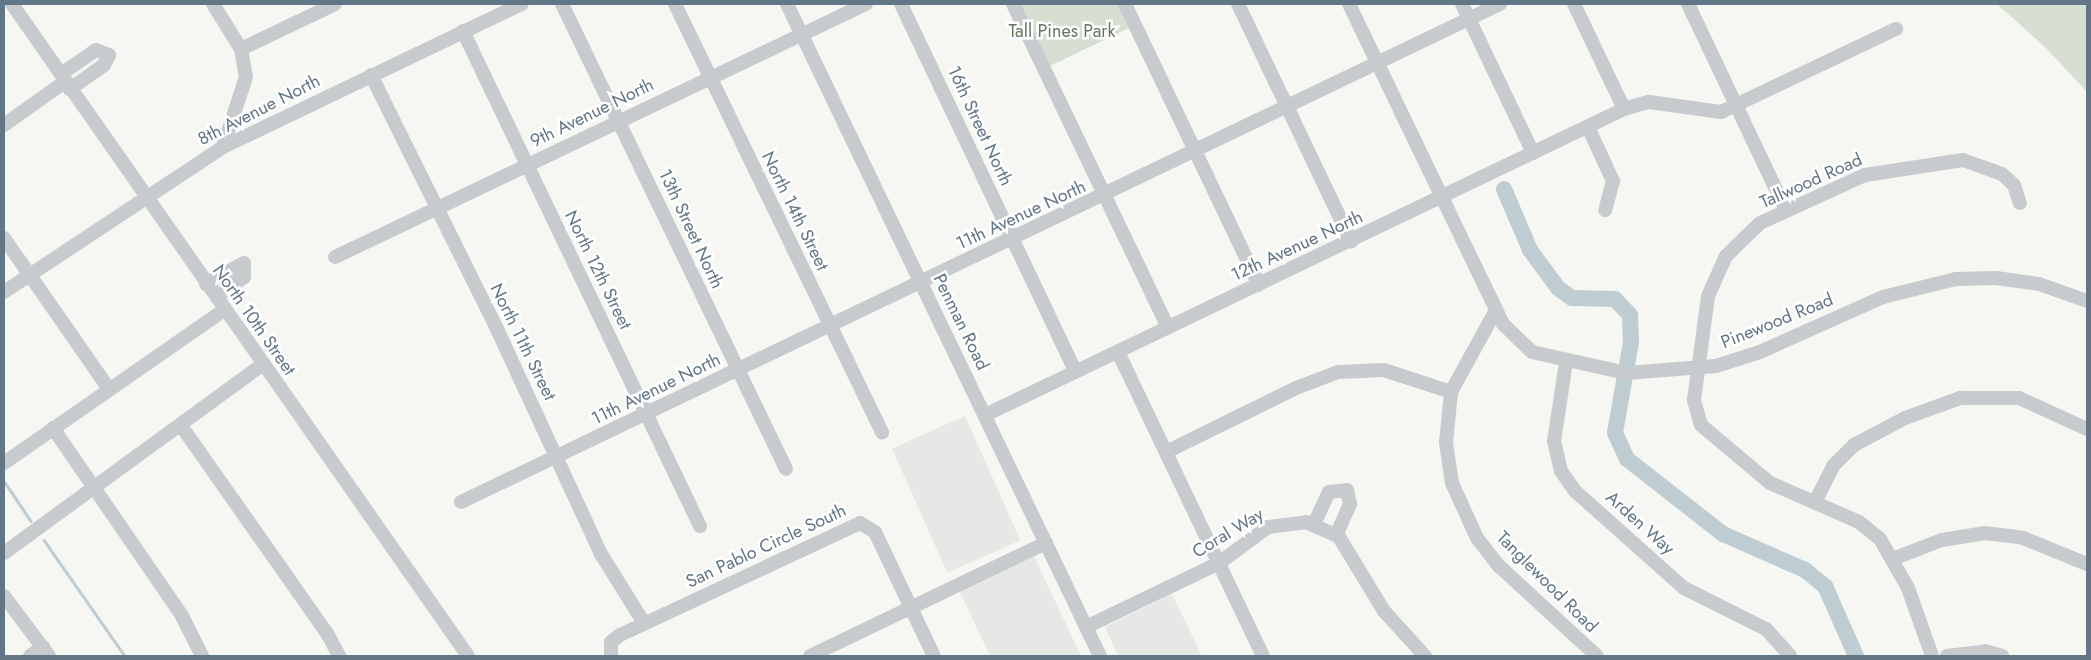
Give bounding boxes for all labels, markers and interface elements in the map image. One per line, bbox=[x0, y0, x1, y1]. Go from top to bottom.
park label: Tall Pines Park bbox=[1009, 20, 1115, 42]
street label: 16th Street North bbox=[943, 63, 1017, 189]
street label: 8th Avenue North bbox=[194, 70, 324, 150]
street label: 9th Avenue North bbox=[527, 74, 657, 152]
street label: North 14th Street bbox=[757, 148, 833, 274]
street label: Tallwood Road bbox=[1757, 149, 1865, 213]
street label: 13th Street North bbox=[654, 166, 728, 292]
street label: 11th Avenue North bbox=[953, 176, 1089, 254]
street label: 12th Avenue North bbox=[1228, 206, 1366, 286]
street label: North 12th Street bbox=[560, 207, 636, 333]
street label: North 10th Street bbox=[208, 261, 300, 379]
street label: Penman Road bbox=[928, 270, 994, 374]
street label: North 11th Street bbox=[485, 280, 561, 404]
street label: Pinewood Road bbox=[1718, 289, 1836, 353]
street label: 11th Avenue North bbox=[588, 348, 724, 430]
street label: Arden Way bbox=[1601, 487, 1679, 559]
street label: San Pablo Circle South bbox=[682, 499, 850, 593]
street label: Coral Way bbox=[1189, 503, 1267, 563]
street label: Tanglewood Road bbox=[1492, 527, 1602, 637]

